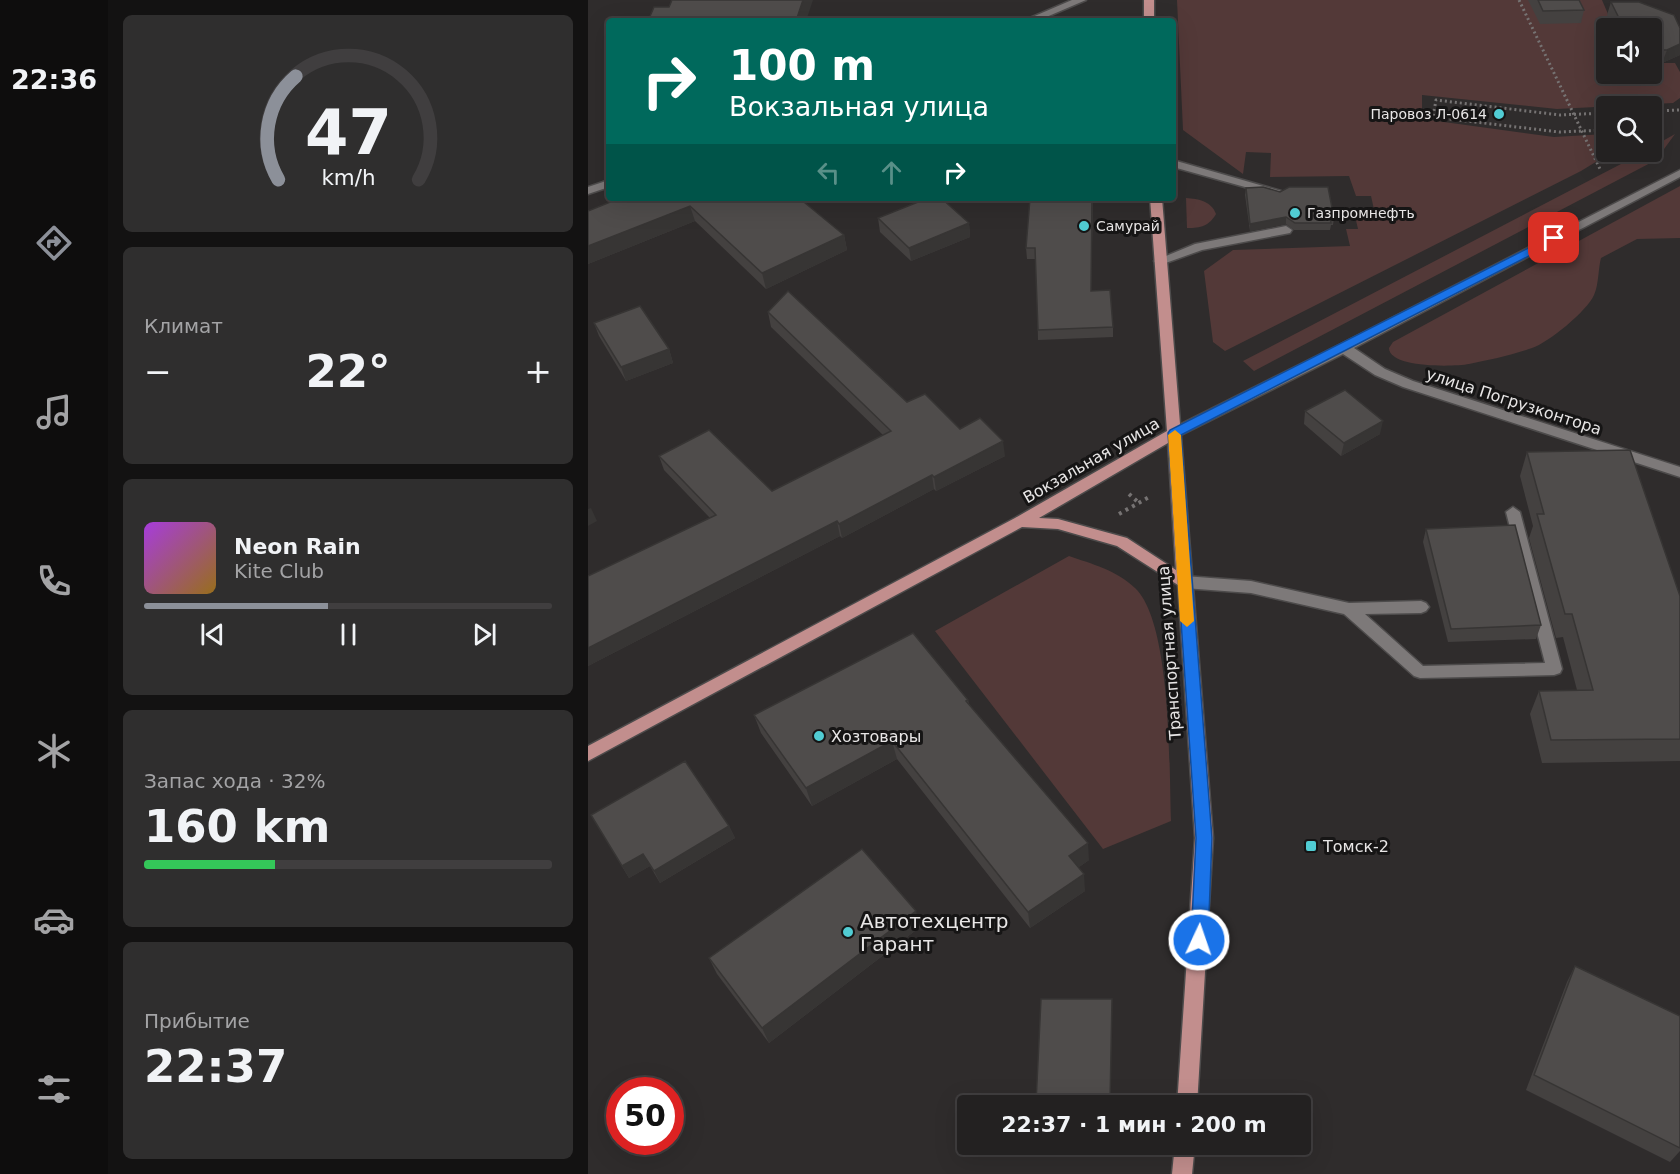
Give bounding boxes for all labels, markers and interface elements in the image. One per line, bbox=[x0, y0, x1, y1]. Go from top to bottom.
map controls bbox=[1596, 18, 1662, 162]
button: sound bbox=[1596, 18, 1662, 84]
text: 100 m bbox=[729, 41, 875, 90]
icon: right bbox=[630, 42, 708, 120]
text: 22:36 bbox=[11, 64, 97, 95]
text: Вокзальная улица bbox=[729, 91, 989, 122]
button: search bbox=[1596, 96, 1662, 162]
text: 47 bbox=[305, 97, 391, 170]
place label: Паровоз Л-0614 bbox=[1371, 106, 1487, 122]
marker: Паровоз Л-0614 bbox=[1492, 107, 1506, 121]
icon: left bbox=[812, 156, 845, 189]
icon: ahead bbox=[875, 156, 908, 189]
icon: right bbox=[938, 156, 971, 189]
text: km/h bbox=[321, 166, 375, 191]
place label: Газпромнефть bbox=[1307, 205, 1415, 221]
marker: Газпромнефть bbox=[1288, 206, 1302, 220]
pin bbox=[1528, 212, 1579, 263]
place label: Самурай bbox=[1096, 218, 1160, 234]
marker: Самурай bbox=[1077, 219, 1091, 233]
icon: arrive bbox=[1537, 221, 1570, 254]
icon: directions bbox=[33, 222, 75, 264]
text: Климат bbox=[144, 314, 223, 338]
text: 22° bbox=[305, 345, 391, 398]
text: − bbox=[144, 352, 172, 391]
text: + bbox=[524, 352, 552, 391]
street label: улица Погрузконтора bbox=[1424, 364, 1604, 439]
icon: music bbox=[33, 391, 75, 433]
street label: Вокзальная улица bbox=[1020, 414, 1163, 507]
text: Neon Rain bbox=[234, 534, 361, 559]
text: Kite Club bbox=[234, 559, 324, 583]
icon: phone bbox=[33, 560, 75, 602]
street label: Транспортная улица bbox=[1154, 565, 1185, 742]
icon: previous bbox=[196, 618, 229, 651]
icon: pause bbox=[332, 618, 365, 651]
icon: next bbox=[468, 618, 501, 651]
place label: Хозтовары bbox=[831, 727, 921, 746]
marker: Хозтовары bbox=[812, 729, 826, 743]
icon: climate bbox=[33, 730, 75, 772]
text: Запас хода · 32% bbox=[144, 769, 325, 793]
text: 160 km bbox=[144, 800, 330, 853]
place label: Томск-2 bbox=[1322, 837, 1389, 856]
marker: Томск-2 bbox=[1304, 839, 1318, 853]
icon: car bbox=[33, 899, 75, 941]
position arrow bbox=[1167, 908, 1231, 972]
place label: Автотехцентр Гарант bbox=[860, 909, 1009, 956]
marker: Автотехцентр Гарант bbox=[841, 925, 855, 939]
text: Прибытие bbox=[144, 1009, 250, 1033]
text: 22:37 bbox=[144, 1040, 287, 1093]
icon: filters bbox=[33, 1068, 75, 1110]
speed limit sign: 50 bbox=[606, 1077, 684, 1155]
text: 22:37 · 1 мин · 200 m bbox=[1001, 1112, 1267, 1137]

